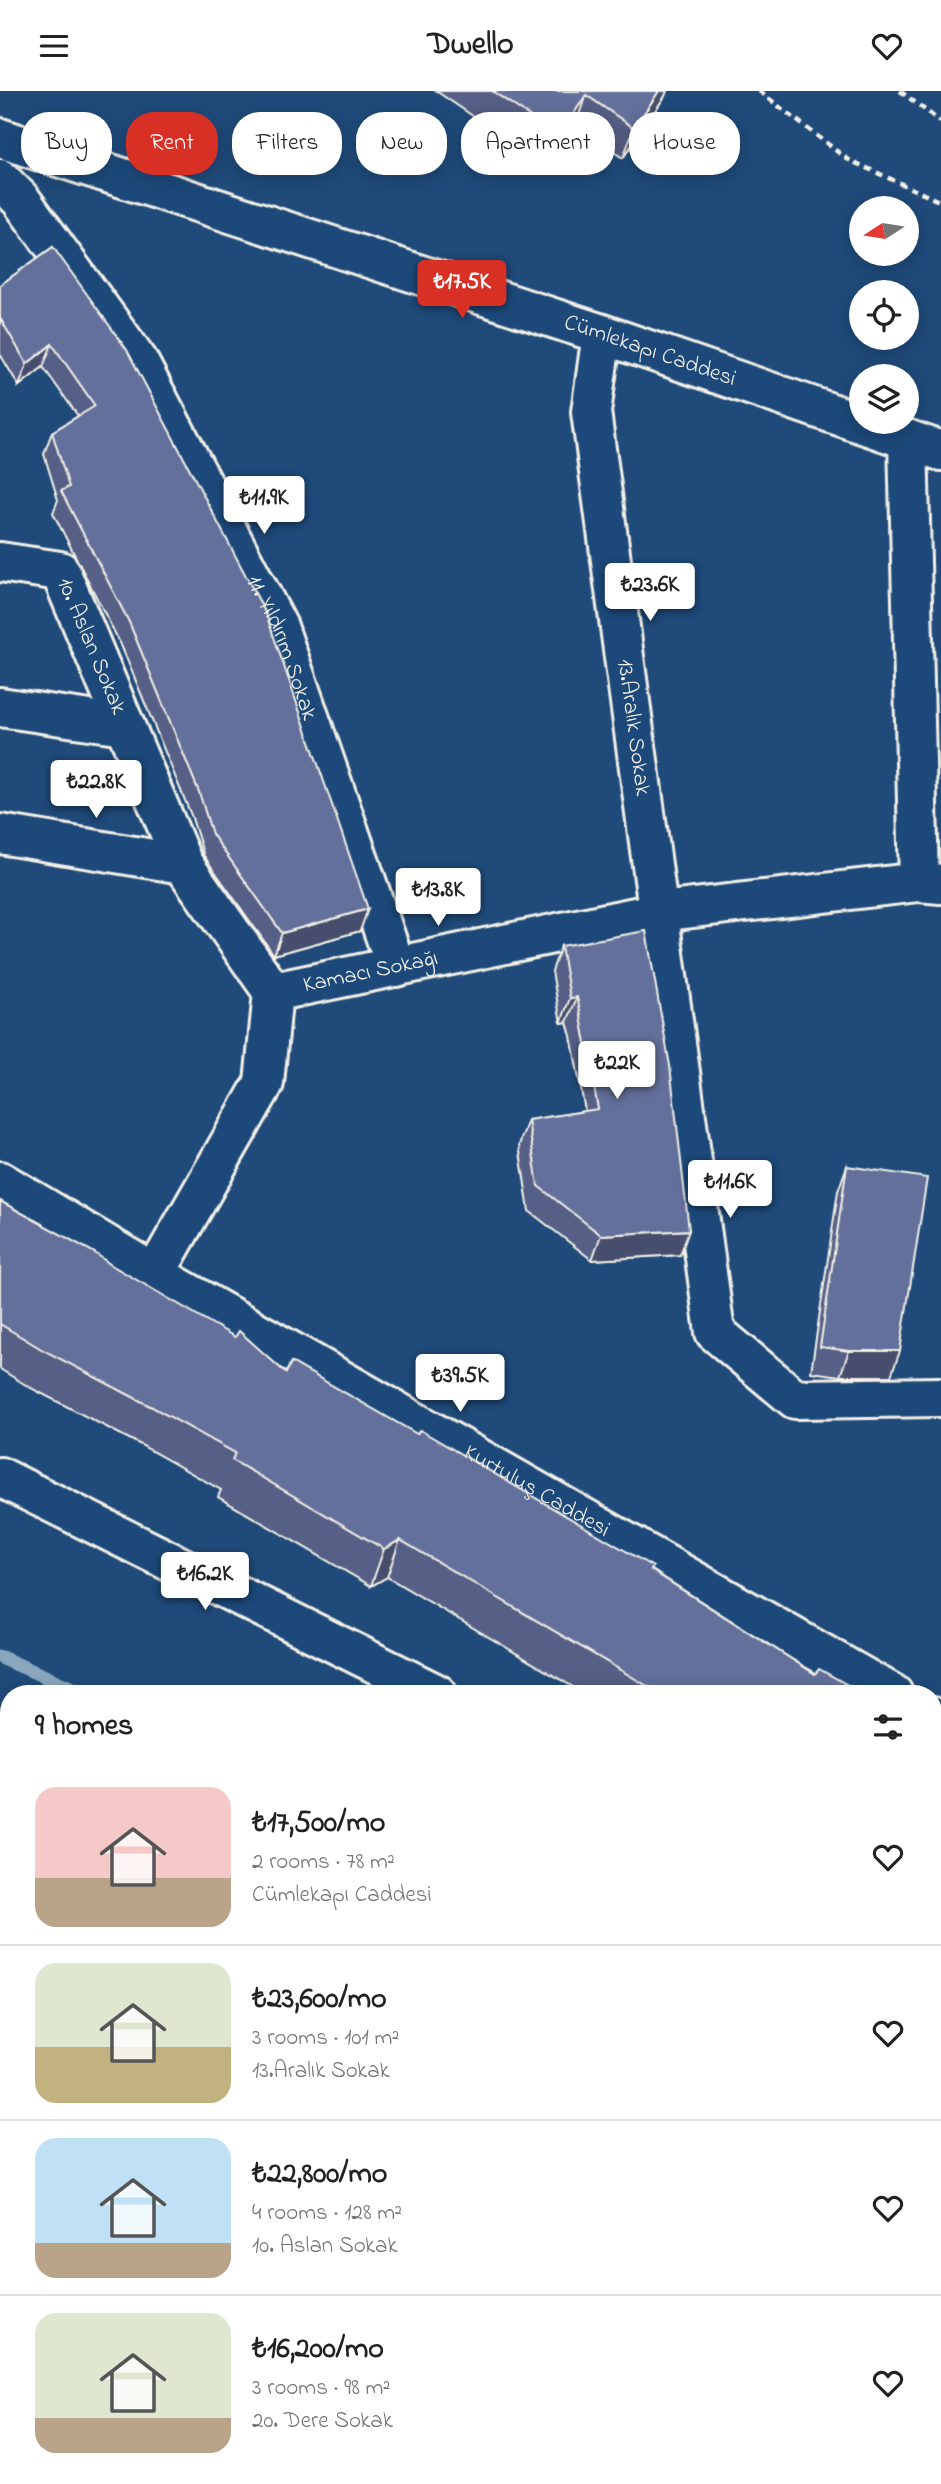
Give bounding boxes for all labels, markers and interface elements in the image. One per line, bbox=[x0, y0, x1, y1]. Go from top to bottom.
text: Dwello bbox=[427, 22, 514, 69]
icon: menu bbox=[35, 27, 73, 65]
icon: heart bbox=[868, 27, 906, 65]
chip: Buy bbox=[21, 112, 112, 175]
chip: Rent bbox=[126, 112, 218, 175]
chip: Filters bbox=[232, 112, 342, 175]
chip: New bbox=[356, 112, 447, 175]
chip: Apartment bbox=[461, 112, 615, 175]
chip: House bbox=[629, 112, 740, 175]
north arrow bbox=[849, 196, 919, 266]
map controls bbox=[849, 196, 919, 434]
pin: ₺17.5K bbox=[405, 261, 519, 320]
text: ₺17.5K bbox=[433, 266, 491, 299]
button: locate bbox=[849, 280, 919, 350]
street label: Cümlekapı Caddesi bbox=[560, 306, 740, 396]
button: layers bbox=[849, 364, 919, 434]
pin: ₺11.9K bbox=[207, 477, 321, 536]
text: ₺11.9K bbox=[240, 482, 288, 515]
pin: ₺23.6K bbox=[593, 563, 707, 623]
street label: 11. Yıldırım Sokak bbox=[237, 569, 326, 726]
text: ₺23.6K bbox=[621, 569, 679, 602]
street label: 10. Aslan Sokak bbox=[48, 572, 135, 720]
street label: 13.Aralık Sokak bbox=[608, 657, 659, 799]
pin: ₺22.8K bbox=[39, 761, 153, 820]
text: ₺22.8K bbox=[67, 766, 125, 799]
pin: ₺13.8K bbox=[381, 869, 495, 928]
text: ₺13.8K bbox=[412, 874, 464, 907]
street label: Kamacı Sokağı bbox=[300, 942, 441, 1002]
pin: ₺22K bbox=[576, 1041, 658, 1101]
text: ₺22K bbox=[594, 1047, 640, 1080]
pin: ₺11.6K bbox=[673, 1161, 787, 1220]
text: ₺11.6K bbox=[704, 1166, 756, 1199]
pin: ₺39.5K bbox=[403, 1355, 517, 1414]
text: ₺39.5K bbox=[432, 1360, 488, 1393]
street label: Kurtuluş Caddesi bbox=[457, 1436, 616, 1546]
pin: ₺16.2K bbox=[148, 1553, 262, 1612]
text: ₺16.2K bbox=[177, 1558, 233, 1591]
text: 9 homes bbox=[35, 1705, 133, 1749]
icon: filters bbox=[869, 1708, 907, 1746]
text: ₺17,500/mo bbox=[252, 1802, 385, 1846]
icon: home bbox=[91, 1815, 175, 1899]
icon: heart bbox=[869, 1838, 907, 1876]
text: 2 rooms · 78 m² bbox=[252, 1846, 395, 1879]
text: Cümlekapı Caddesi bbox=[252, 1879, 432, 1912]
text: ₺23,600/mo bbox=[252, 1978, 387, 2022]
icon: home bbox=[91, 1991, 175, 2075]
icon: heart bbox=[869, 2014, 907, 2052]
text: 3 rooms · 101 m² bbox=[252, 2022, 399, 2055]
text: 13.Aralık Sokak bbox=[252, 2055, 390, 2088]
text: ₺22,800/mo bbox=[252, 2153, 387, 2197]
icon: home bbox=[91, 2166, 175, 2250]
icon: heart bbox=[869, 2189, 907, 2227]
text: 4 rooms · 128 m² bbox=[252, 2197, 402, 2230]
text: 10. Aslan Sokak bbox=[252, 2230, 398, 2263]
text: ₺16,200/mo bbox=[252, 2328, 384, 2372]
icon: home bbox=[91, 2341, 175, 2425]
icon: heart bbox=[869, 2364, 907, 2402]
text: 3 rooms · 98 m² bbox=[252, 2372, 390, 2405]
text: 20. Dere Sokak bbox=[252, 2405, 393, 2438]

